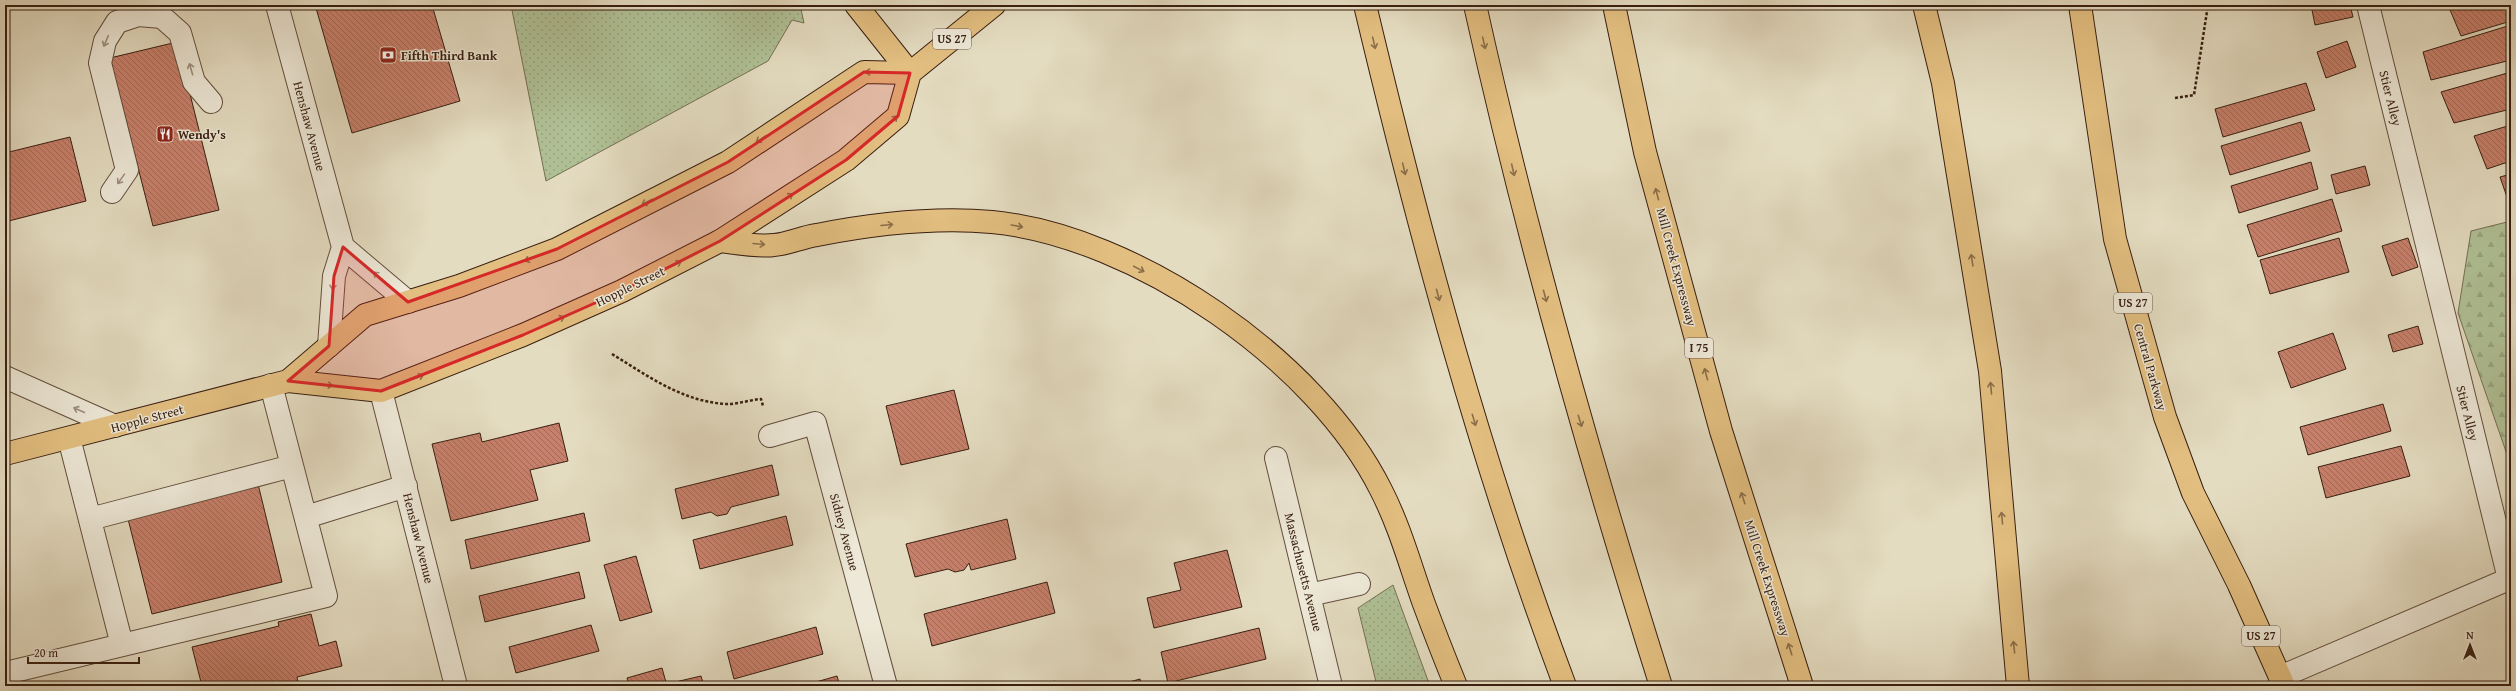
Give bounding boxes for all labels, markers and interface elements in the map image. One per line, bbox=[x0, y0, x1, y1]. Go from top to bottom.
road number: US 27 bbox=[933, 29, 971, 49]
one-way arrow bbox=[102, 35, 110, 47]
one-way arrow bbox=[1371, 36, 1378, 49]
one-way arrow bbox=[1480, 36, 1488, 49]
bank icon: Fifth Third Bank bbox=[378, 45, 398, 65]
place label: Fifth Third Bank bbox=[401, 46, 498, 65]
one-way arrow bbox=[187, 63, 194, 76]
one-way arrow bbox=[865, 68, 878, 76]
street label: Stier Alley bbox=[2374, 68, 2407, 128]
street label: Henshaw Avenue bbox=[288, 79, 331, 173]
one-way arrow bbox=[887, 116, 897, 125]
restaurant icon: Wendy's bbox=[155, 124, 175, 144]
place label: Wendy's bbox=[178, 125, 226, 144]
one-way arrow bbox=[756, 135, 767, 143]
one-way arrow bbox=[1401, 163, 1408, 176]
one-way arrow bbox=[1510, 163, 1517, 176]
one-way arrow bbox=[117, 173, 125, 184]
one-way arrow bbox=[1653, 188, 1660, 201]
one-way arrow bbox=[783, 193, 794, 202]
one-way arrow bbox=[642, 199, 654, 206]
street label: Mill Creek Expressway bbox=[1652, 206, 1702, 329]
one-way arrow bbox=[880, 222, 893, 229]
one-way arrow bbox=[1010, 223, 1023, 231]
one-way arrow bbox=[752, 241, 765, 248]
one-way arrow bbox=[1968, 254, 1976, 267]
one-way arrow bbox=[525, 255, 537, 263]
one-way arrow bbox=[670, 259, 682, 267]
street label: Hopple Street bbox=[592, 261, 668, 311]
one-way arrow bbox=[1133, 265, 1145, 273]
one-way arrow bbox=[373, 271, 384, 280]
one-way arrow bbox=[330, 278, 337, 291]
one-way arrow bbox=[1435, 288, 1442, 301]
one-way arrow bbox=[1542, 289, 1550, 302]
road number: US 27 bbox=[2114, 293, 2152, 313]
one-way arrow bbox=[552, 315, 564, 323]
street label: Central Parkway bbox=[2129, 321, 2172, 413]
road number: I 75 bbox=[1685, 338, 1713, 358]
one-way arrow bbox=[1702, 367, 1709, 380]
one-way arrow bbox=[411, 372, 423, 380]
one-way arrow bbox=[320, 381, 333, 389]
one-way arrow bbox=[1987, 382, 1995, 395]
street label: Stier Alley bbox=[2451, 383, 2484, 443]
street label: Hopple Street bbox=[109, 400, 186, 437]
one-way arrow bbox=[74, 406, 86, 414]
one-way arrow bbox=[1471, 413, 1478, 426]
one-way arrow bbox=[1577, 414, 1584, 427]
street label: Henshaw Avenue bbox=[398, 491, 439, 585]
street label: Sidney Avenue bbox=[825, 491, 864, 573]
one-way arrow bbox=[1739, 492, 1746, 505]
street label: Massachusetts Avenue bbox=[1280, 511, 1327, 633]
one-way arrow bbox=[1998, 512, 2006, 525]
street label: Mill Creek Expressway bbox=[1740, 517, 1796, 640]
north arrow bbox=[2450, 625, 2490, 665]
road number: US 27 bbox=[2242, 626, 2280, 646]
text: N bbox=[2466, 627, 2474, 643]
scale bar bbox=[28, 639, 139, 665]
one-way arrow bbox=[2010, 641, 2018, 654]
one-way arrow bbox=[1786, 642, 1793, 655]
text: 20 m bbox=[34, 644, 58, 661]

